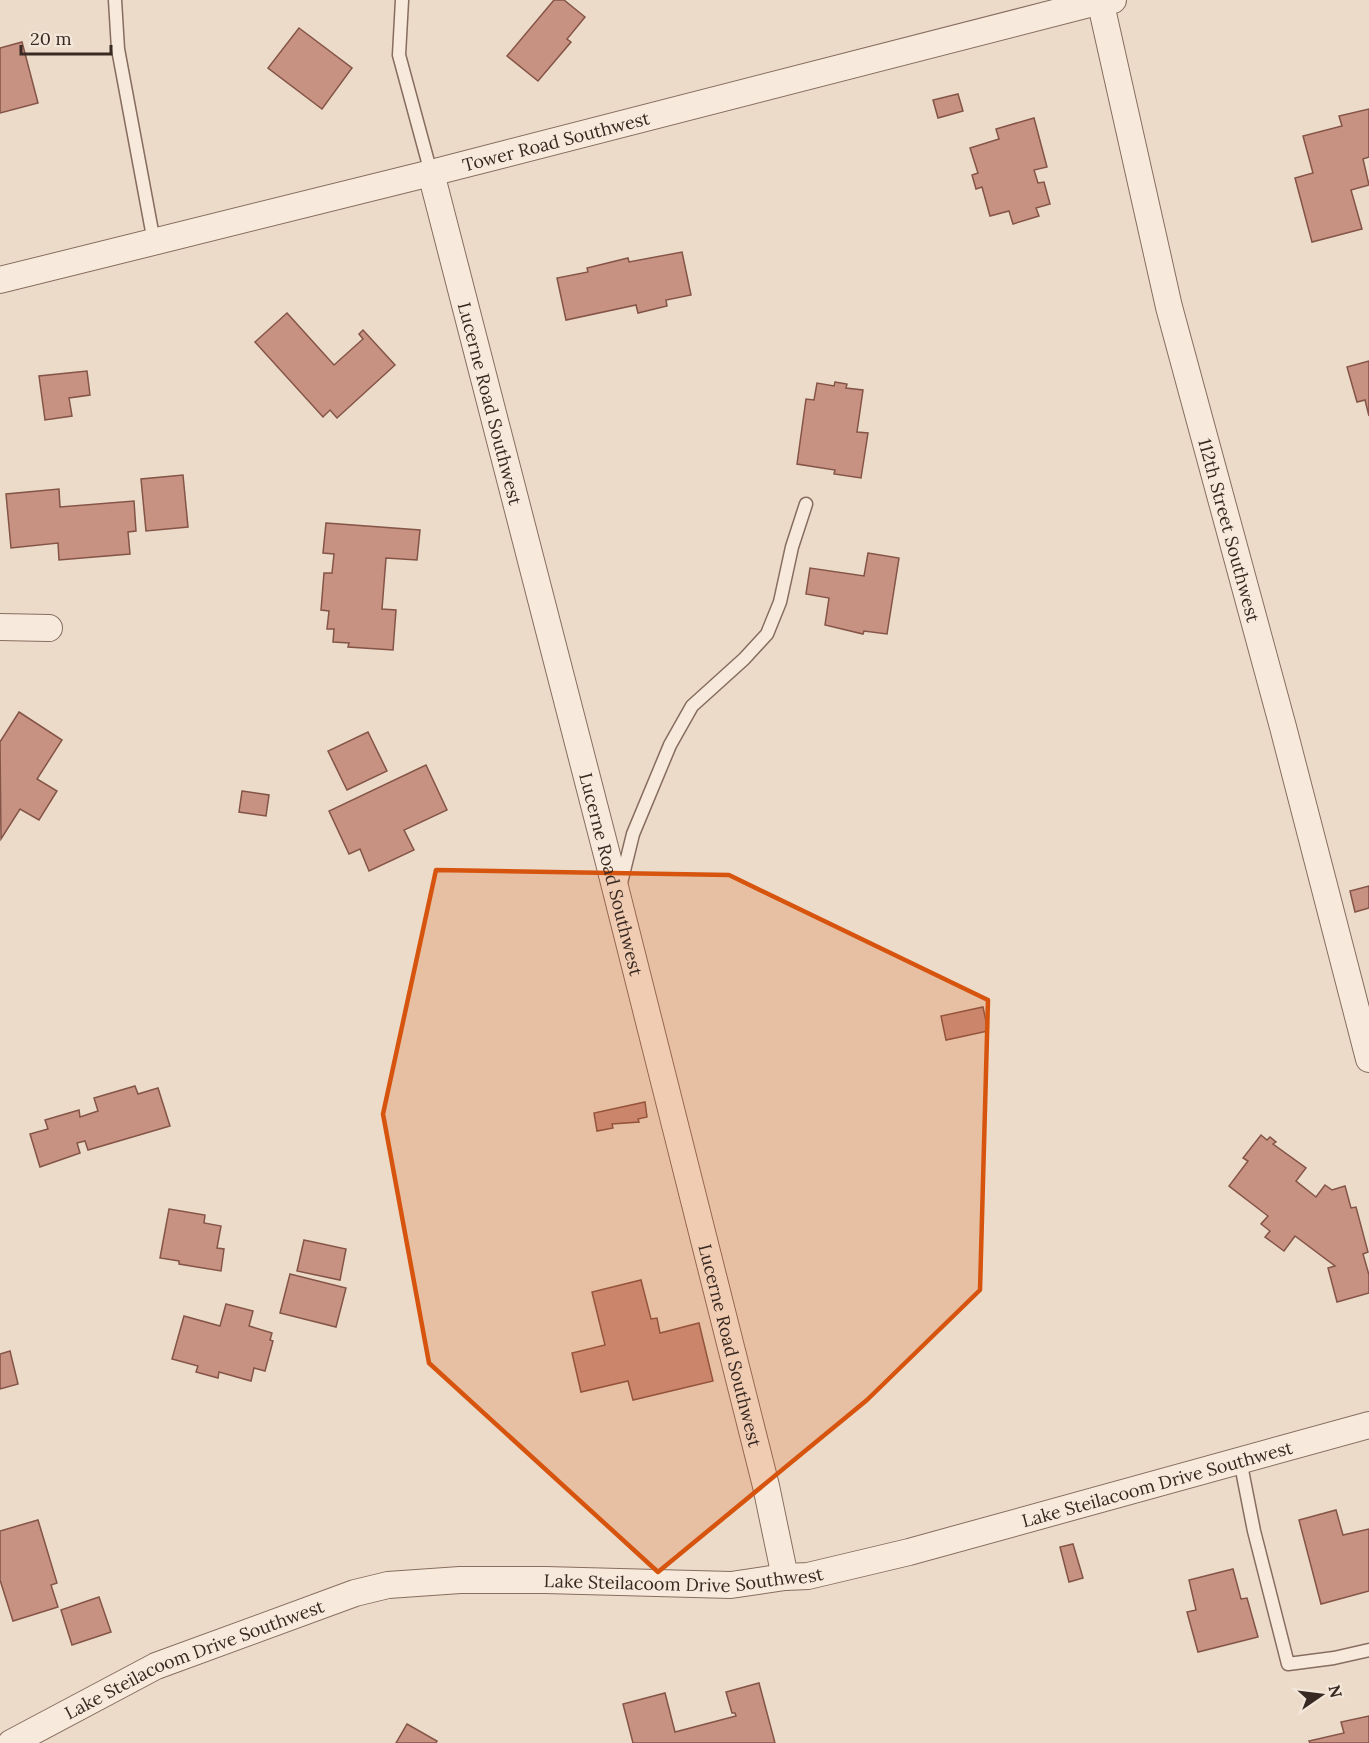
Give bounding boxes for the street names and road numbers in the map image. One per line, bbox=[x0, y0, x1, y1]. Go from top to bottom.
street label: Tower Road Southwest bbox=[460, 106, 652, 176]
street label: Lucerne Road Southwest bbox=[453, 300, 528, 507]
street label: 112th Street Southwest bbox=[1194, 436, 1266, 625]
street label: Lucerne Road Southwest bbox=[575, 770, 648, 978]
street label: Lucerne Road Southwest bbox=[694, 1241, 767, 1449]
street label: Lake Steilacoom Drive Southwest bbox=[1019, 1435, 1295, 1532]
street label: Lake Steilacoom Drive Southwest bbox=[543, 1561, 825, 1596]
street label: Lake Steilacoom Drive Southwest bbox=[60, 1594, 327, 1724]

